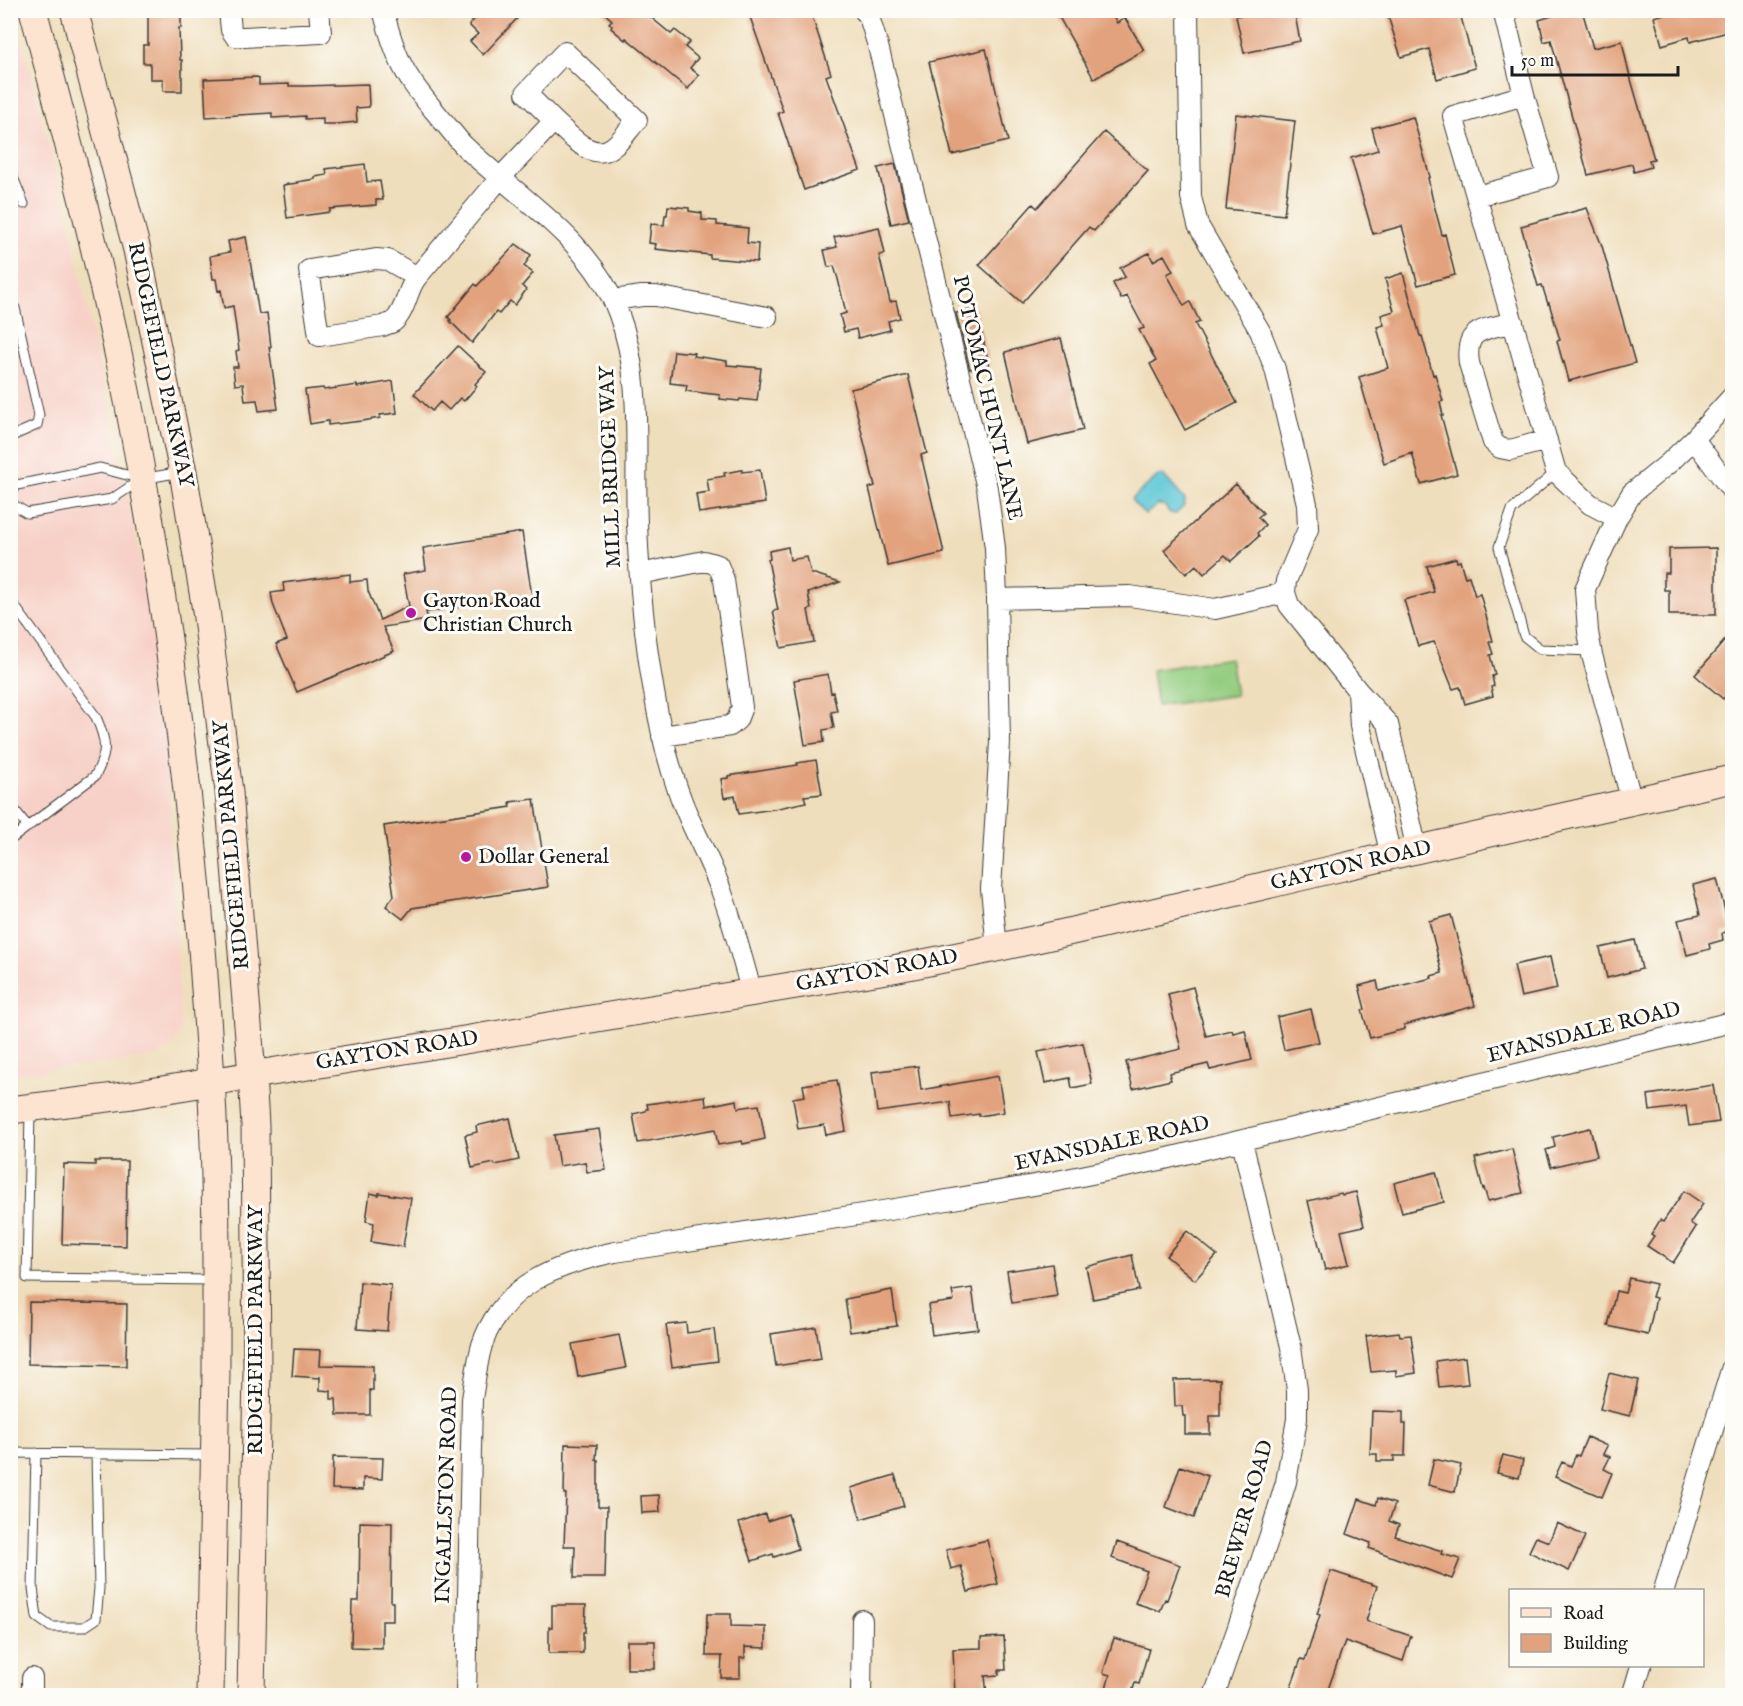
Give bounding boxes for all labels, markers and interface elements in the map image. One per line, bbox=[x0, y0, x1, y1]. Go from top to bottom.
scale bar bbox=[1512, 39, 1678, 77]
text: 50 m bbox=[1521, 50, 1554, 73]
street label: RIDGEFIELD PARKWAY bbox=[121, 240, 200, 492]
street label: POTOMAC HUNT LANE bbox=[946, 273, 1028, 523]
street label: MILL BRIDGE WAY bbox=[594, 364, 628, 568]
place label: Gayton Road Christian Church bbox=[423, 588, 572, 639]
marker: Gayton Road Christian Church bbox=[404, 606, 418, 620]
street label: RIDGEFIELD PARKWAY bbox=[207, 717, 256, 971]
street label: GAYTON ROAD bbox=[1268, 834, 1434, 898]
place label: Dollar General bbox=[478, 844, 609, 871]
marker: Dollar General bbox=[459, 850, 473, 864]
street label: GAYTON ROAD bbox=[794, 943, 960, 999]
street label: EVANSDALE ROAD bbox=[1485, 996, 1683, 1070]
street label: GAYTON ROAD bbox=[314, 1025, 480, 1077]
street label: EVANSDALE ROAD bbox=[1012, 1110, 1212, 1178]
street label: RIDGEFIELD PARKWAY bbox=[243, 1203, 270, 1455]
street label: INGALLSTON ROAD bbox=[430, 1386, 464, 1604]
street label: BREWER ROAD bbox=[1210, 1437, 1280, 1601]
legend bbox=[1509, 1589, 1704, 1667]
text: Road bbox=[1563, 1603, 1604, 1626]
text: Building bbox=[1563, 1633, 1628, 1656]

